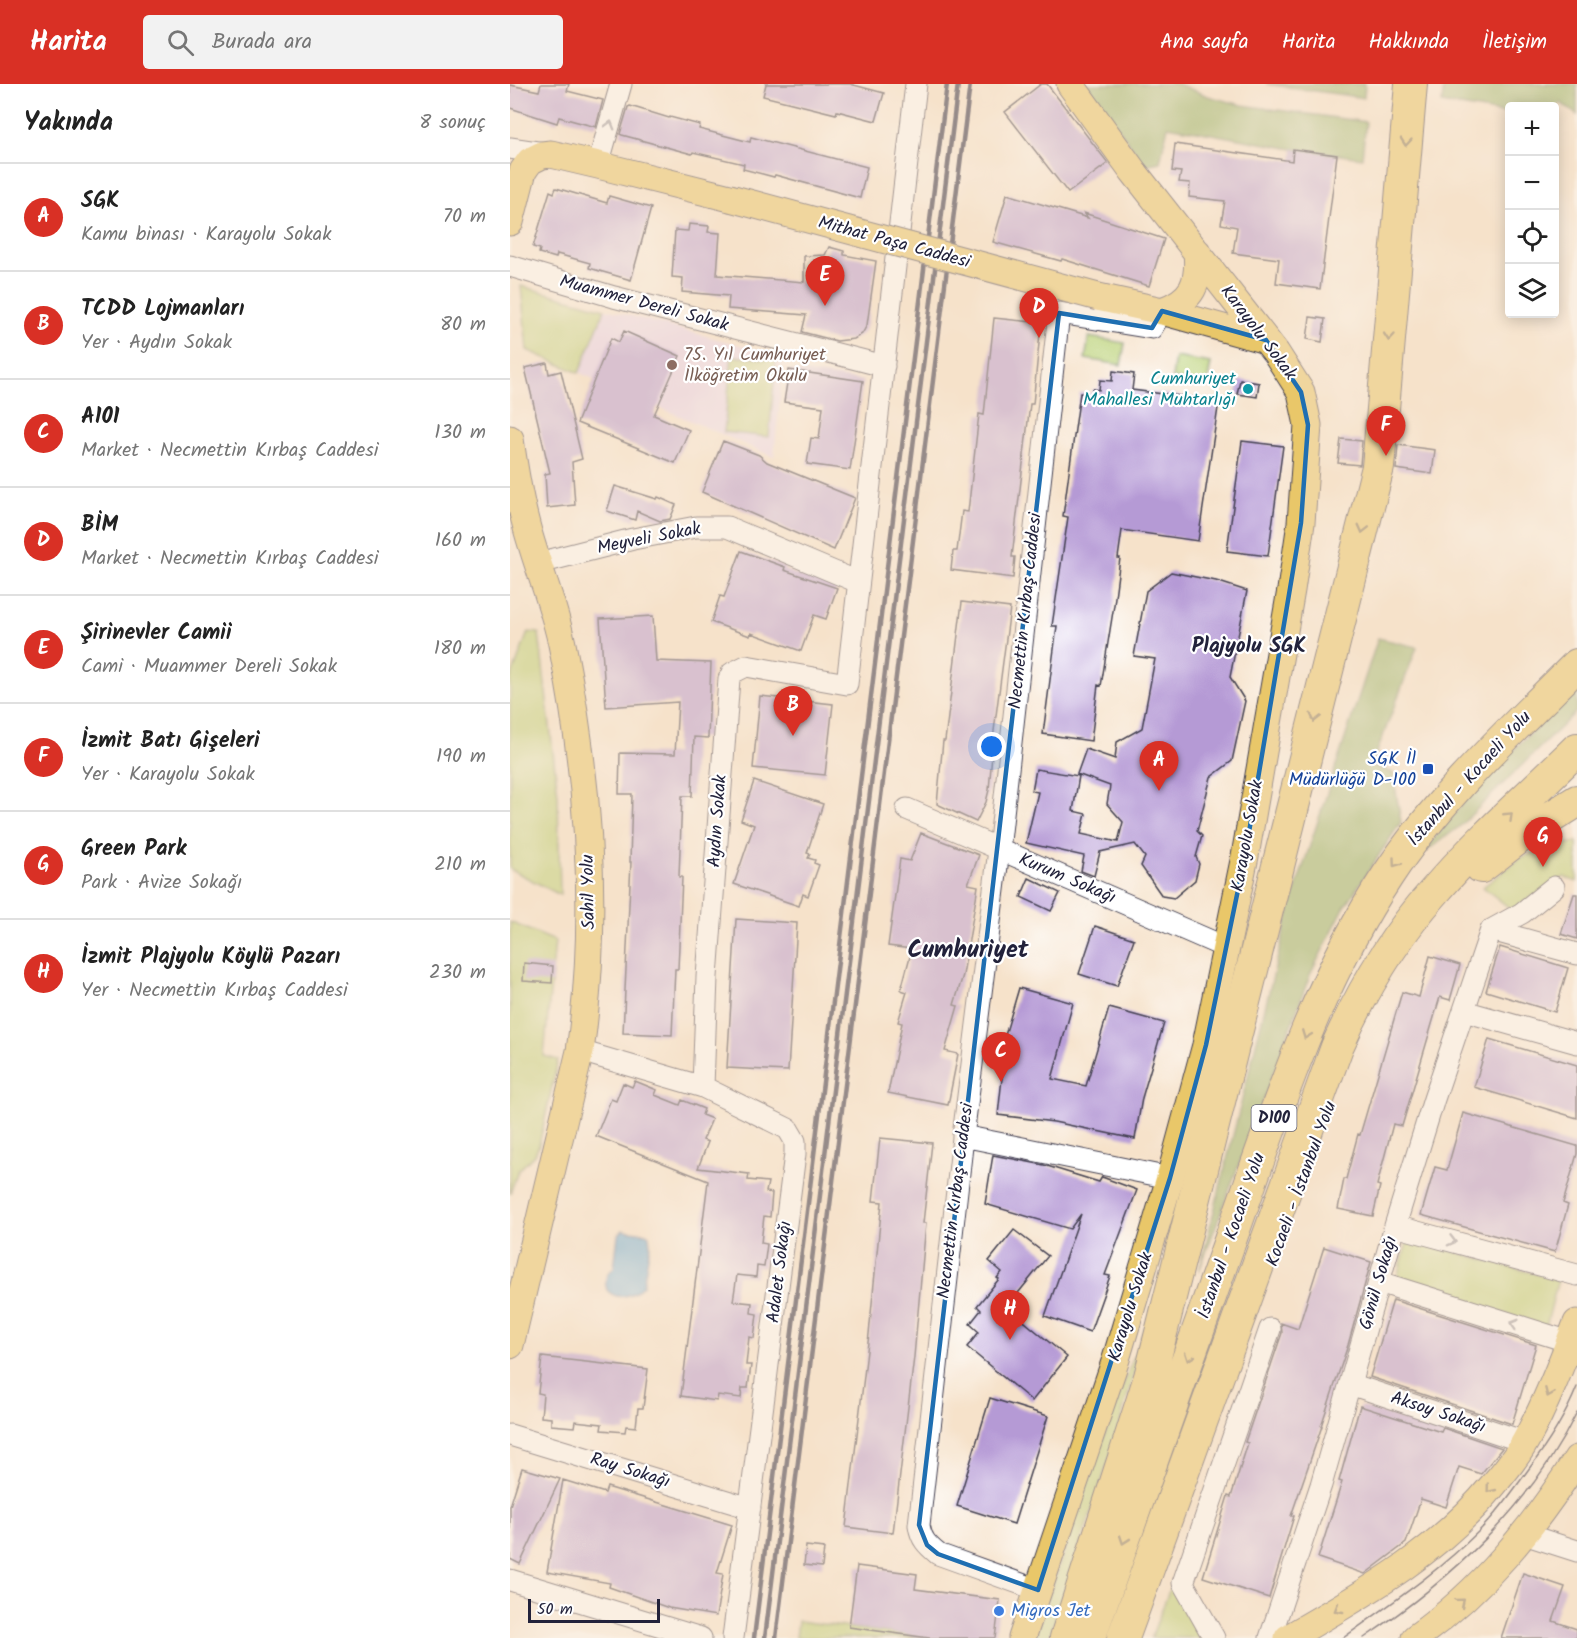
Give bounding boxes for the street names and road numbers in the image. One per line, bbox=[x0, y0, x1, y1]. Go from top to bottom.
street label: Mithat Paşa Caddesi bbox=[815, 209, 974, 277]
street label: Muammer Dereli Sokak bbox=[556, 267, 732, 341]
street label: Karayolu Sokak bbox=[1212, 279, 1304, 387]
street label: Necmettin Kırbaş Caddesi bbox=[1001, 511, 1051, 710]
street label: Meyveli Sokak bbox=[595, 515, 704, 563]
street label: İstanbul - Kocaeli Yolu bbox=[1401, 704, 1539, 853]
street label: Aydın Sokak bbox=[700, 773, 736, 868]
street label: Karayolu Sokak bbox=[1224, 777, 1272, 894]
street label: Kurum Sokağı bbox=[1014, 845, 1120, 913]
street label: Sahil Yolu bbox=[574, 854, 604, 930]
street label: Kocaeli - İstanbul Yolu bbox=[1259, 1097, 1346, 1271]
street label: Necmettin Kırbaş Caddesi bbox=[930, 1101, 982, 1301]
road number: D100 bbox=[1252, 1105, 1296, 1131]
street label: İstanbul - Kocaeli Yolu bbox=[1190, 1149, 1274, 1323]
street label: Adalet Sokağı bbox=[759, 1219, 801, 1325]
street label: Gönül Sokağı bbox=[1352, 1233, 1406, 1333]
street label: Karayolu Sokak bbox=[1101, 1248, 1162, 1365]
street label: Aksoy Sokağı bbox=[1387, 1384, 1489, 1442]
street label: Ray Sokağı bbox=[586, 1445, 674, 1497]

